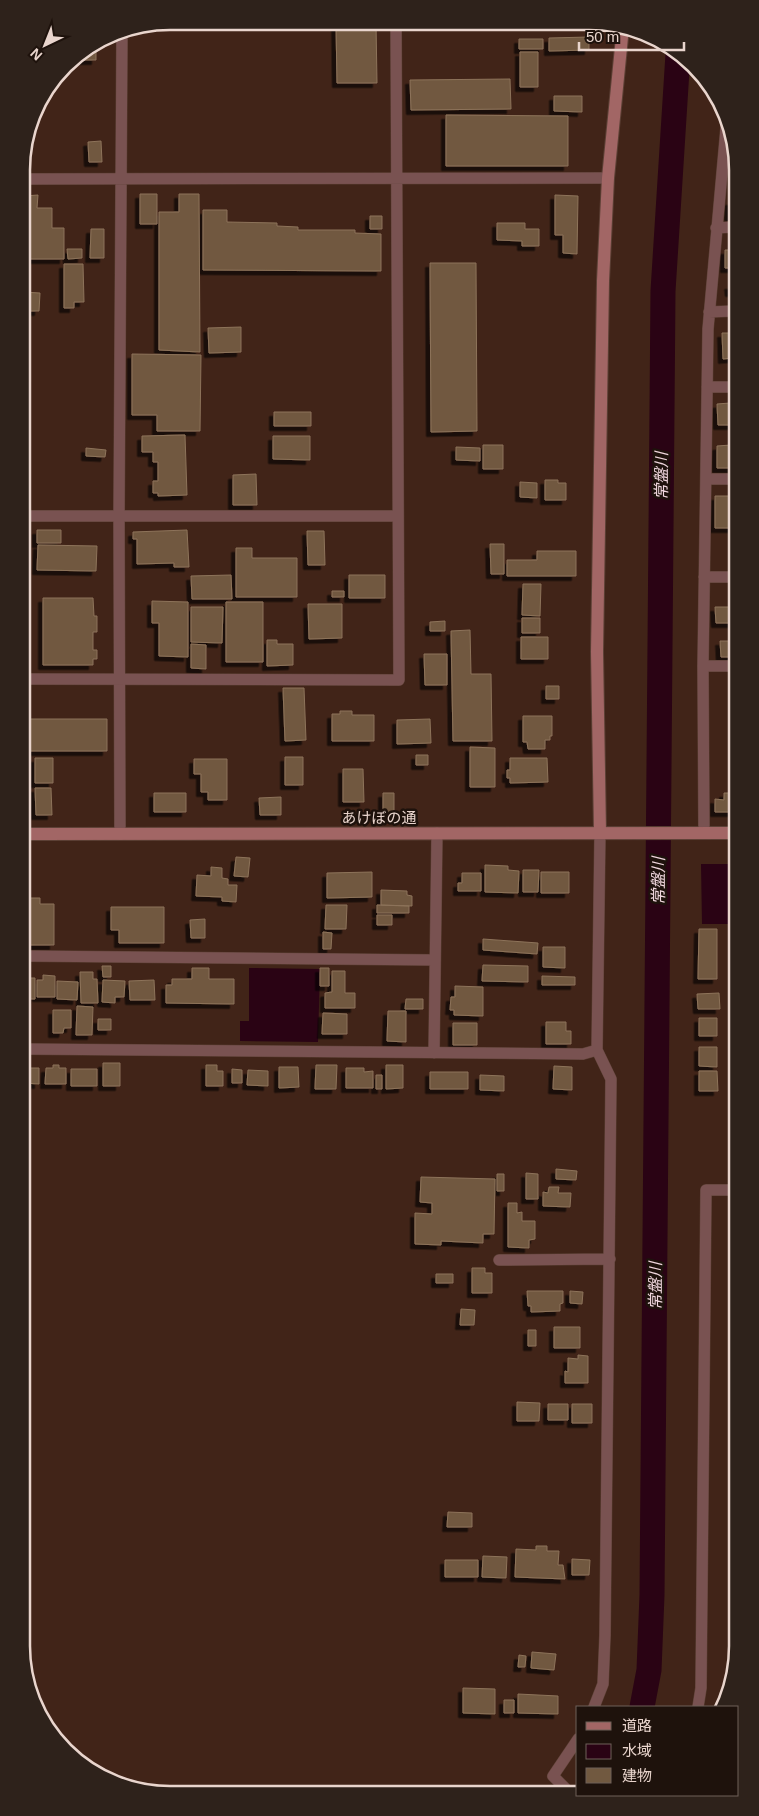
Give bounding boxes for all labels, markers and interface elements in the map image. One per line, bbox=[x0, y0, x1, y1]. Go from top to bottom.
north arrow bbox=[20, 20, 70, 70]
scale bar bbox=[579, 20, 684, 52]
text: 50 m bbox=[586, 28, 619, 45]
text: N bbox=[27, 45, 45, 64]
water label: 常盤川 bbox=[653, 450, 670, 500]
street label: あけぼの通 bbox=[341, 809, 417, 826]
water label: 常盤川 bbox=[650, 855, 667, 905]
water label: 常盤川 bbox=[647, 1260, 664, 1310]
legend bbox=[576, 1706, 739, 1796]
text: 道路 bbox=[622, 1717, 652, 1734]
text: 水域 bbox=[622, 1742, 652, 1759]
text: 建物 bbox=[622, 1767, 652, 1784]

